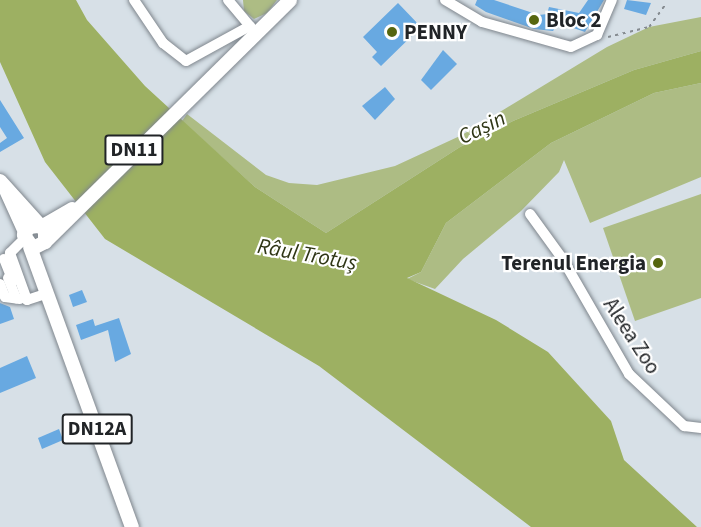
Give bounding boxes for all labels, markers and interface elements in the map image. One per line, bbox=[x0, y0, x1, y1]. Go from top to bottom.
place label: Bloc 2 bbox=[546, 7, 601, 33]
marker: Bloc 2 bbox=[527, 13, 541, 27]
place label: PENNY bbox=[404, 19, 467, 45]
marker: PENNY bbox=[385, 25, 399, 39]
water label: Cașin bbox=[454, 105, 510, 151]
road number: DN11 bbox=[104, 133, 164, 167]
water label: Râul Trotuș bbox=[255, 233, 359, 277]
place label: Terenul Energia bbox=[501, 250, 646, 276]
marker: Terenul Energia bbox=[651, 256, 665, 270]
street label: Aleea Zoo bbox=[598, 293, 666, 379]
road number: DN12A bbox=[61, 412, 133, 446]

